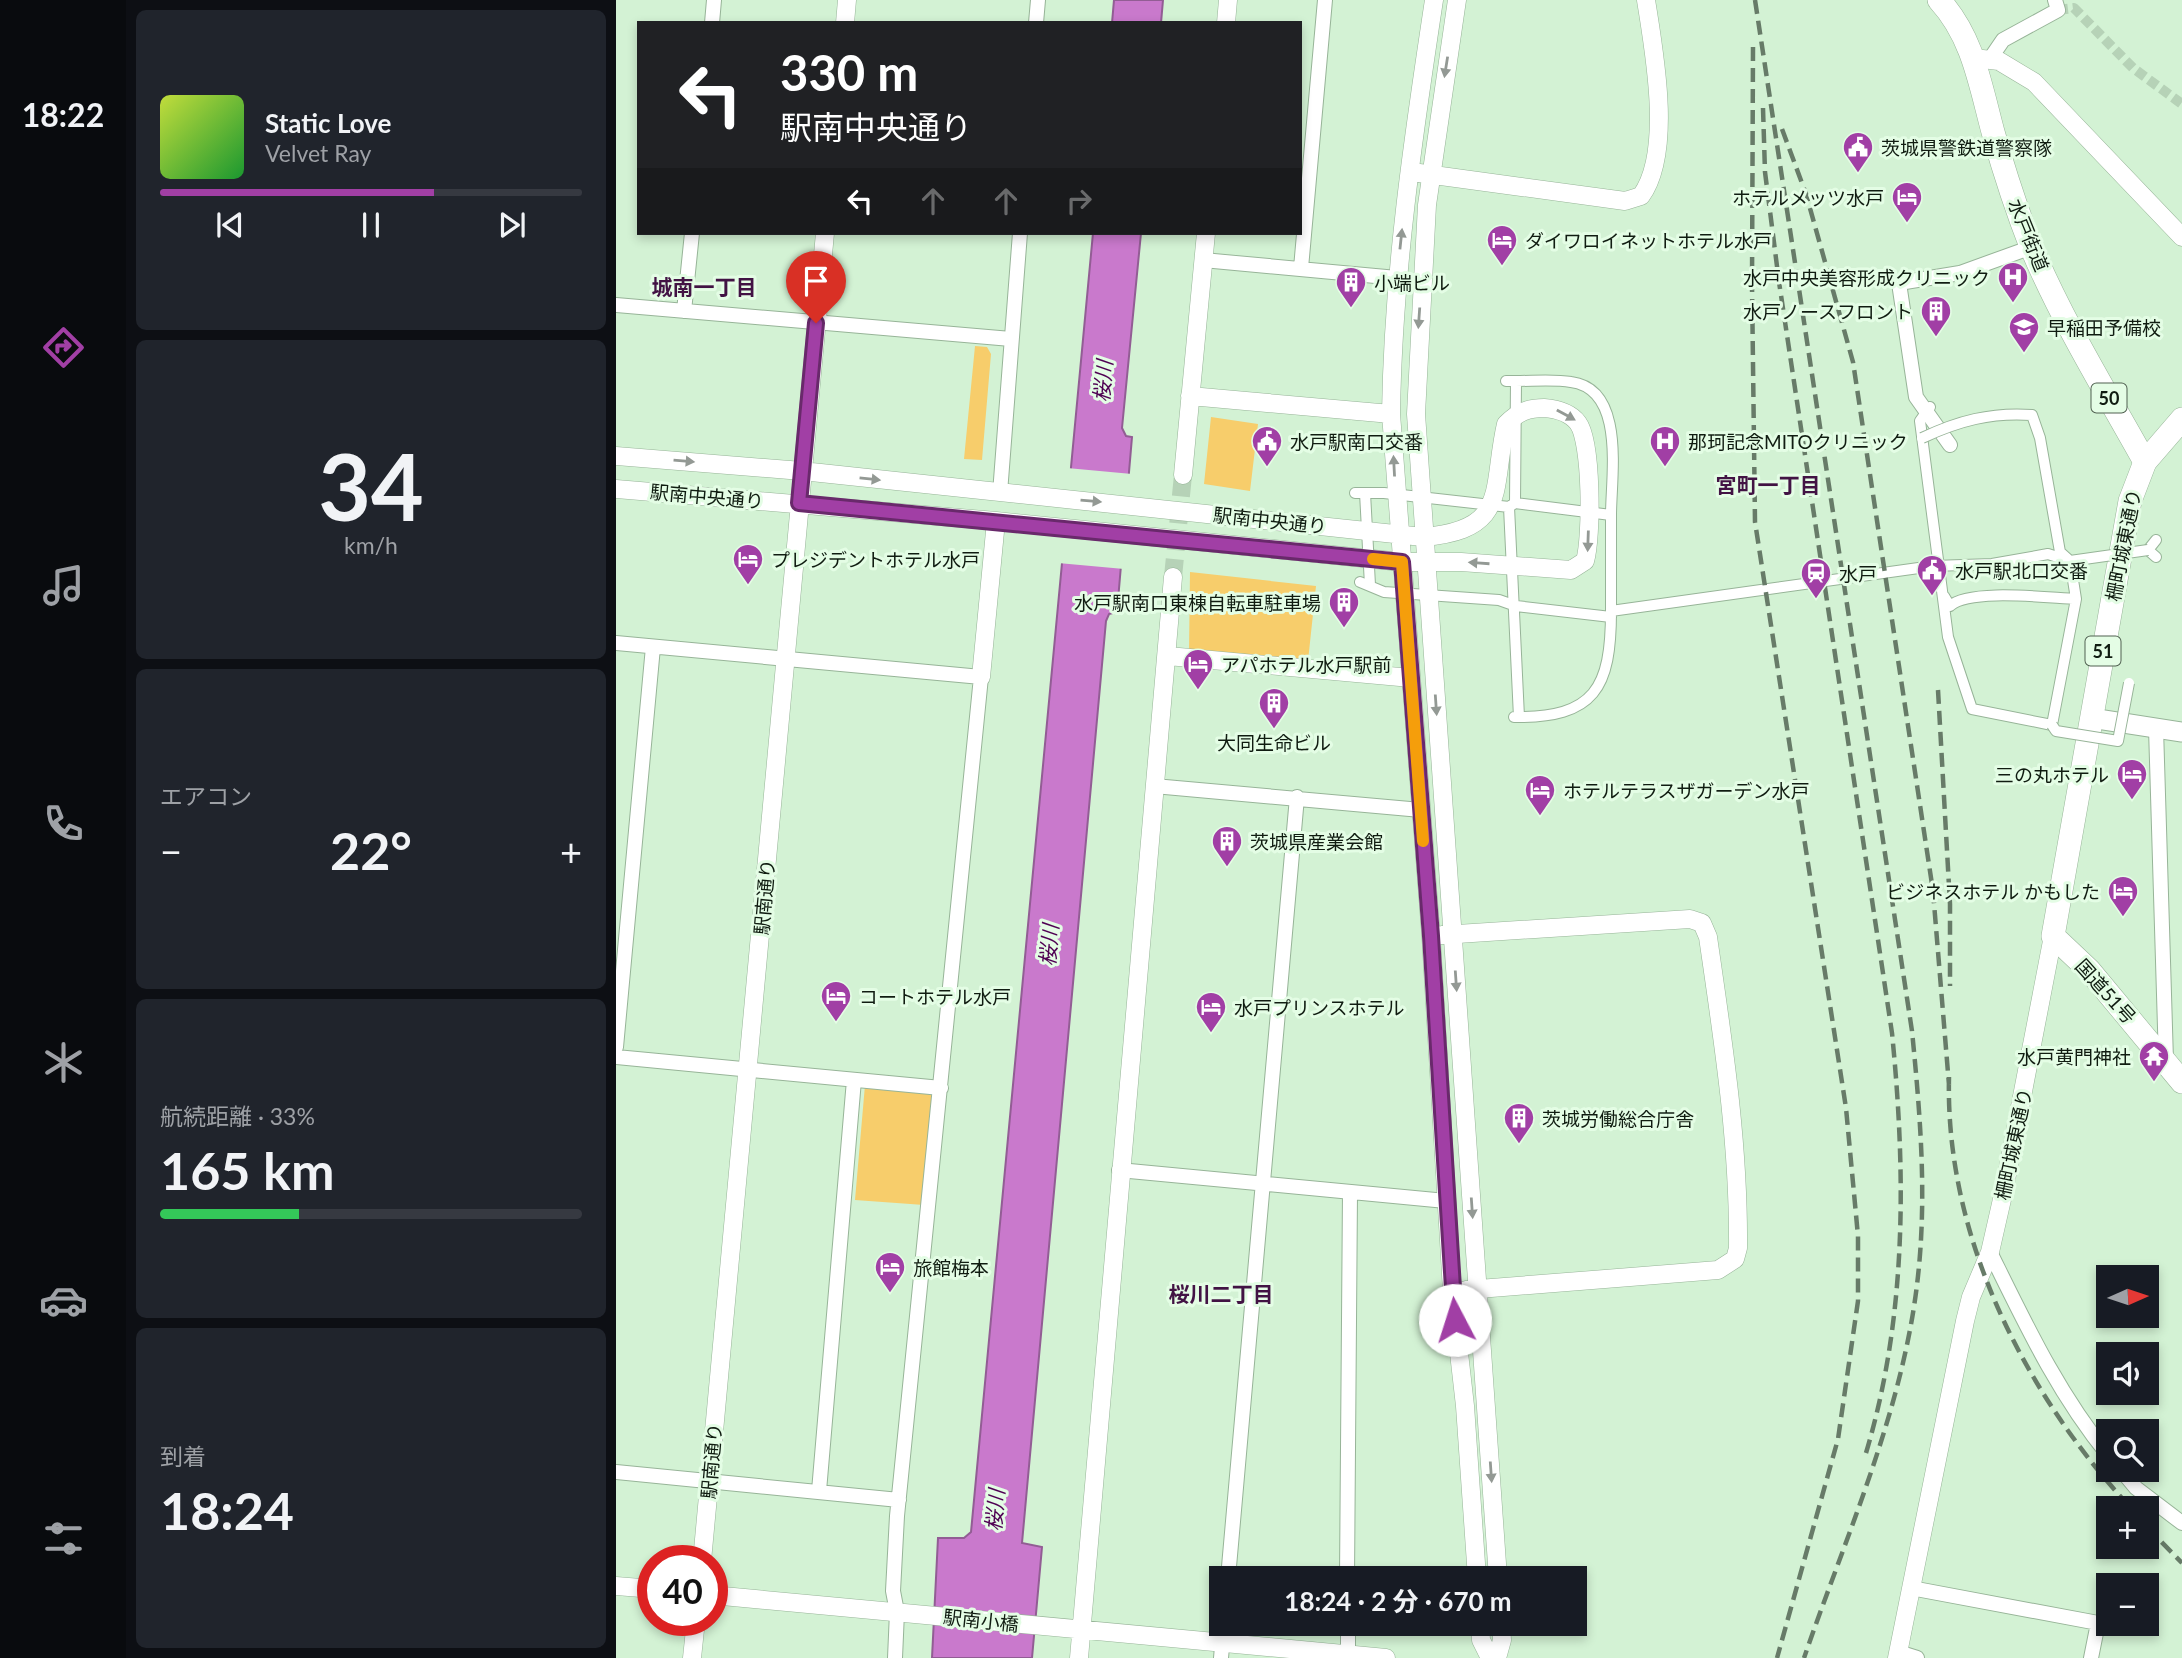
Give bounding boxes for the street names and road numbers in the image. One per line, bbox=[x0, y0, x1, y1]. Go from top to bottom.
street label: 水戸街道 bbox=[2004, 195, 2054, 275]
road number: 50 bbox=[2092, 384, 2126, 412]
street label: 駅南中央通り bbox=[649, 480, 765, 512]
street label: 柵町城東通り bbox=[2101, 487, 2145, 603]
street label: 駅南中央通り bbox=[1212, 503, 1328, 537]
road number: 51 bbox=[2086, 636, 2120, 666]
street label: 駅南通り bbox=[749, 858, 779, 936]
street label: 国道51号 bbox=[2071, 954, 2141, 1028]
street label: 柵町城東通り bbox=[1990, 1086, 2036, 1202]
street label: 駅南通り bbox=[696, 1422, 726, 1500]
street label: 駅南小橋 bbox=[942, 1605, 1020, 1635]

